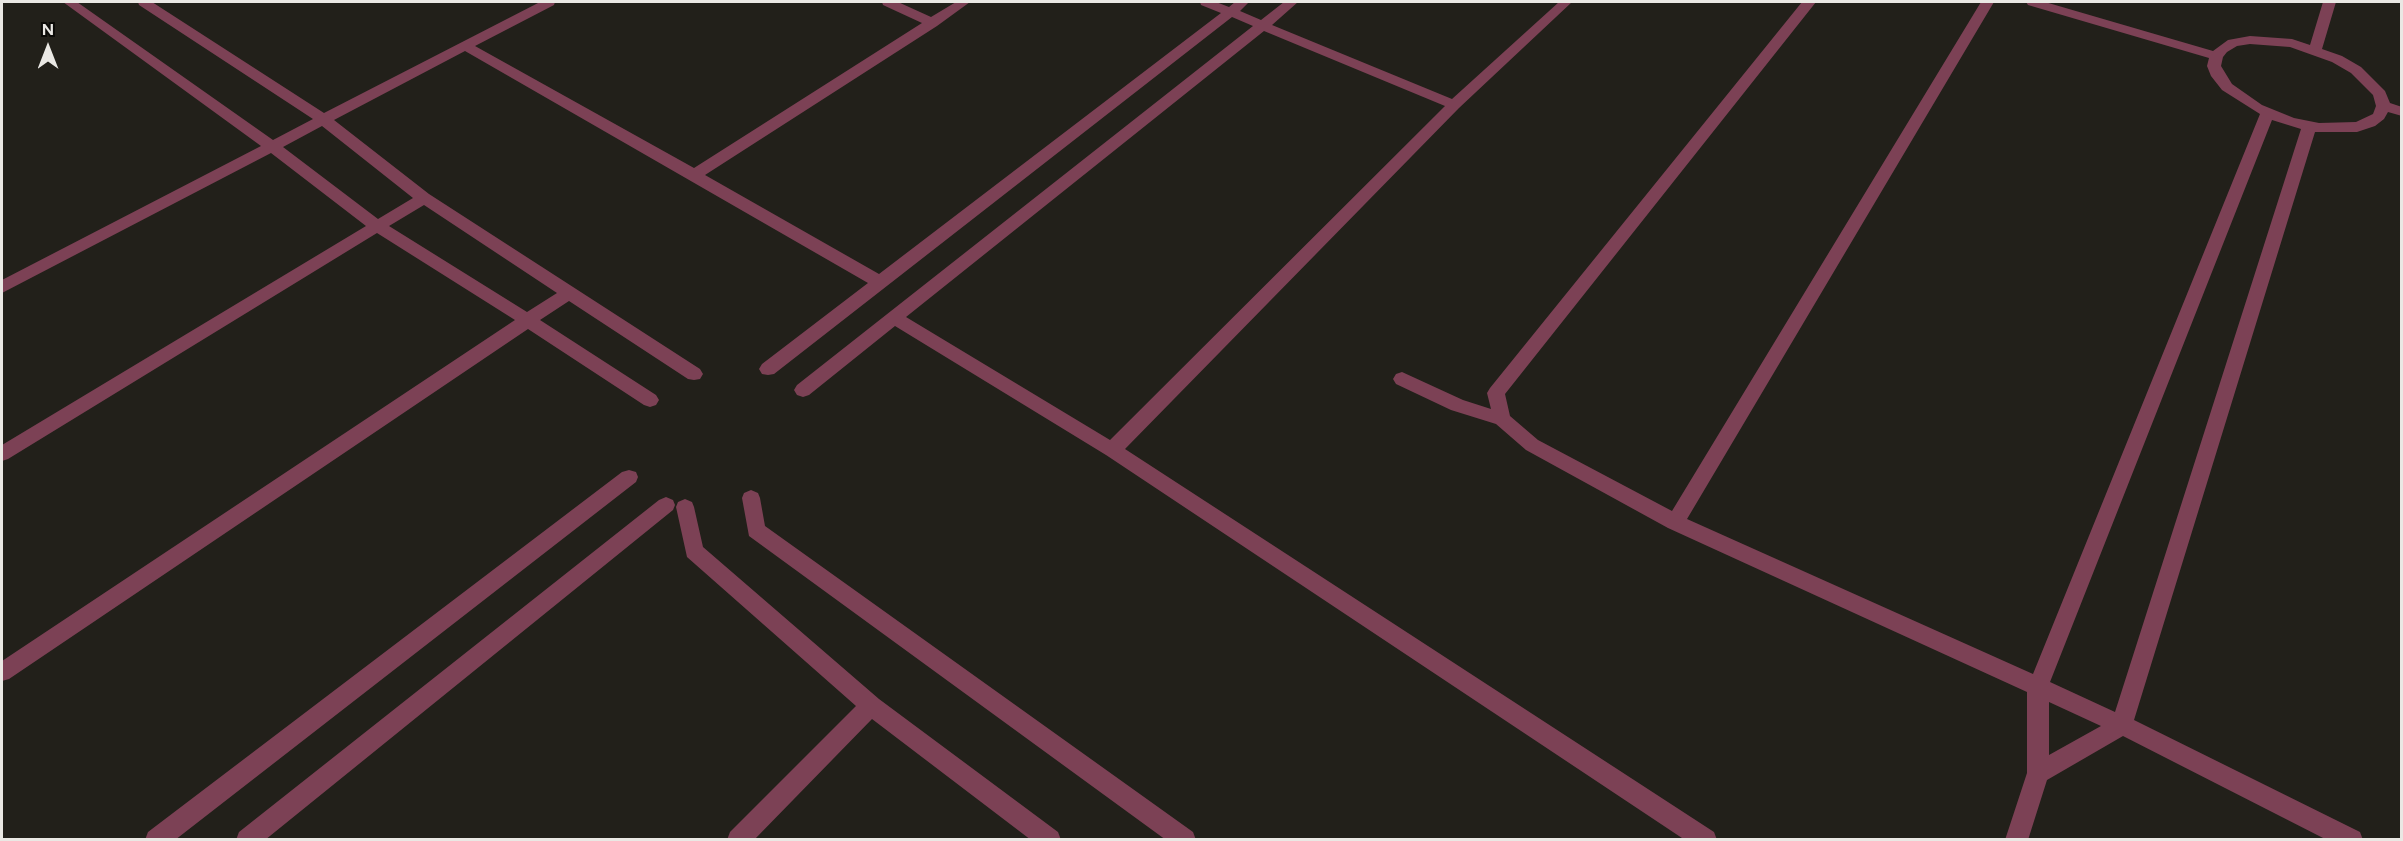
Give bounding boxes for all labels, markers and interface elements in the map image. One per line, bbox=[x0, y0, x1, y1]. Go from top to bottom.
north arrow bbox=[18, 18, 78, 78]
text: N bbox=[42, 20, 54, 39]

